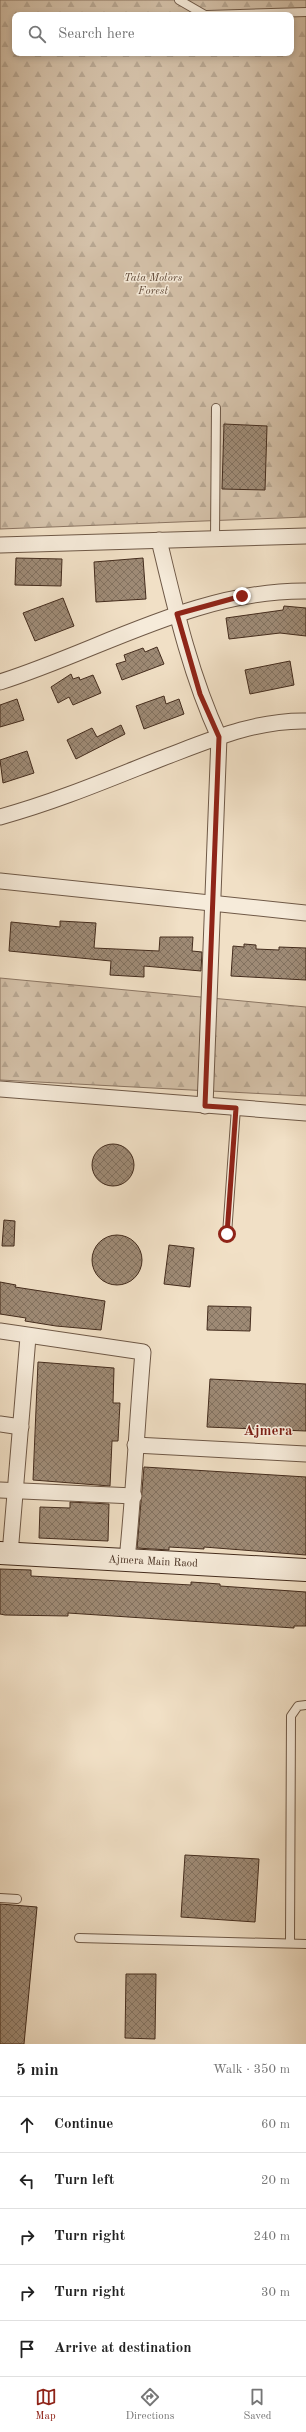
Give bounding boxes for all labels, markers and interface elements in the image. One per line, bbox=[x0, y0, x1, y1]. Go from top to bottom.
search box bbox=[12, 12, 294, 56]
icon: search bbox=[26, 23, 48, 45]
text: Search here bbox=[58, 27, 135, 42]
park label: Tata Motors Forest bbox=[124, 273, 182, 297]
route end bbox=[233, 587, 251, 605]
route start bbox=[218, 1225, 236, 1243]
district label: Ajmera bbox=[243, 1424, 293, 1439]
street label: Ajmera Main Raod bbox=[108, 1554, 198, 1570]
text: 5 min bbox=[16, 2062, 59, 2079]
text: Walk · 350 m bbox=[213, 2063, 290, 2076]
icon: ahead bbox=[16, 2114, 38, 2136]
text: Continue bbox=[54, 2117, 113, 2132]
text: 60 m bbox=[261, 2118, 290, 2131]
icon: left bbox=[16, 2170, 38, 2192]
text: Turn left bbox=[54, 2173, 114, 2188]
text: 20 m bbox=[261, 2174, 290, 2187]
icon: right bbox=[16, 2226, 38, 2248]
text: Turn right bbox=[54, 2229, 125, 2244]
text: 240 m bbox=[253, 2230, 290, 2243]
icon: right bbox=[16, 2282, 38, 2304]
text: Turn right bbox=[54, 2285, 125, 2300]
text: 30 m bbox=[261, 2286, 290, 2299]
icon: arrive bbox=[16, 2338, 38, 2360]
text: Arrive at destination bbox=[54, 2341, 192, 2356]
tab: Map bbox=[35, 2386, 57, 2424]
tab: Directions bbox=[126, 2386, 174, 2424]
tab: Saved bbox=[243, 2386, 271, 2424]

